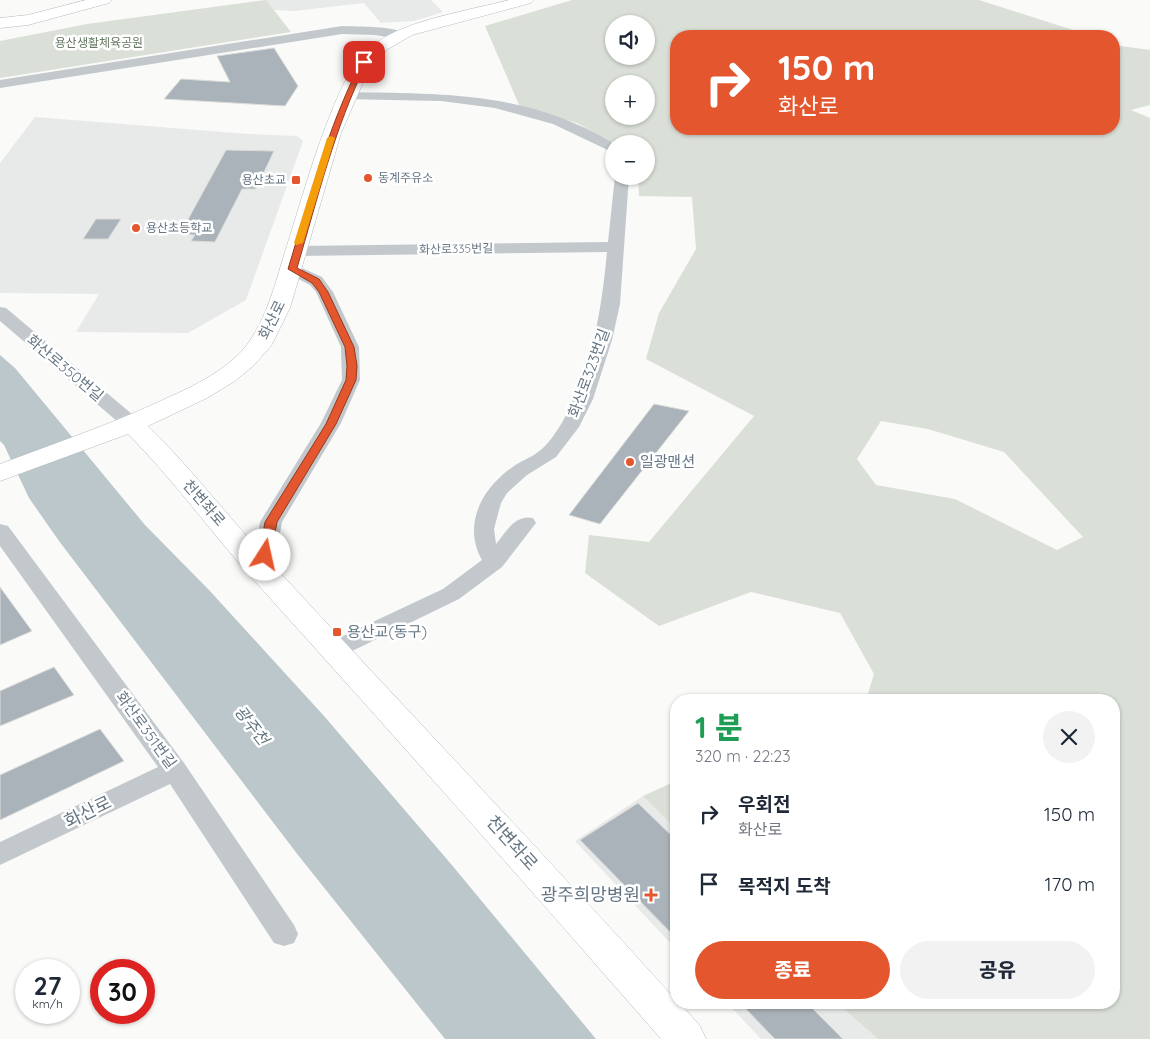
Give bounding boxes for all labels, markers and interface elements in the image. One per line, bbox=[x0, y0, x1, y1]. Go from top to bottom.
map controls bbox=[605, 15, 655, 185]
button: sound bbox=[605, 15, 655, 65]
park label: 용산생활체육공원 bbox=[55, 35, 143, 50]
pin bbox=[343, 41, 385, 83]
text: 150 m bbox=[778, 45, 875, 89]
icon: arrive bbox=[350, 48, 378, 76]
icon: right bbox=[695, 50, 760, 115]
button: + bbox=[605, 75, 655, 125]
text: 화산로 bbox=[778, 92, 839, 120]
button: − bbox=[605, 135, 655, 185]
place label: 동계주유소 bbox=[378, 170, 433, 185]
place label: 용산초교 bbox=[242, 172, 286, 187]
marker: 동계주유소 bbox=[362, 172, 374, 184]
marker: 용산초교 bbox=[290, 174, 302, 186]
place label: 용산초등학교 bbox=[146, 220, 212, 235]
marker: 용산초등학교 bbox=[130, 222, 142, 234]
street label: 화산로335번길 bbox=[419, 240, 493, 257]
street label: 화산로 bbox=[254, 297, 289, 343]
street label: 화산로323번길 bbox=[564, 326, 613, 420]
street label: 화산로350번길 bbox=[23, 330, 107, 405]
place label: 일광맨션 bbox=[640, 452, 695, 471]
marker: 일광맨션 bbox=[624, 456, 636, 468]
street label: 천변좌로 bbox=[179, 476, 230, 530]
position arrow bbox=[238, 528, 290, 580]
place label: 용산교(동구) bbox=[347, 622, 427, 641]
marker: 용산교(동구) bbox=[331, 626, 343, 638]
street label: 화산로351번길 bbox=[112, 687, 181, 772]
water label: 광주천 bbox=[231, 701, 275, 750]
text: 1 분 bbox=[695, 708, 743, 746]
button: close bbox=[1043, 711, 1095, 763]
text: 320 m · 22:23 bbox=[695, 746, 791, 766]
street label: 화산로 bbox=[60, 790, 115, 833]
text: 우회전 bbox=[738, 792, 790, 816]
icon: right bbox=[695, 800, 723, 828]
text: 150 m bbox=[1044, 802, 1095, 826]
street label: 천변좌로 bbox=[482, 810, 543, 875]
text: 화산로 bbox=[738, 819, 782, 839]
icon: arrive bbox=[695, 870, 723, 898]
text: 170 m bbox=[1044, 872, 1095, 896]
text: 목적지 도착 bbox=[738, 874, 831, 898]
place label: 광주희망병원 bbox=[541, 883, 640, 906]
marker: 광주희망병원 bbox=[644, 888, 658, 902]
button: 종료 bbox=[695, 941, 890, 999]
button: 공유 bbox=[900, 941, 1095, 999]
speed limit sign: 30 bbox=[90, 959, 155, 1024]
text: 27 bbox=[34, 970, 61, 1001]
text: km/h bbox=[32, 996, 63, 1011]

